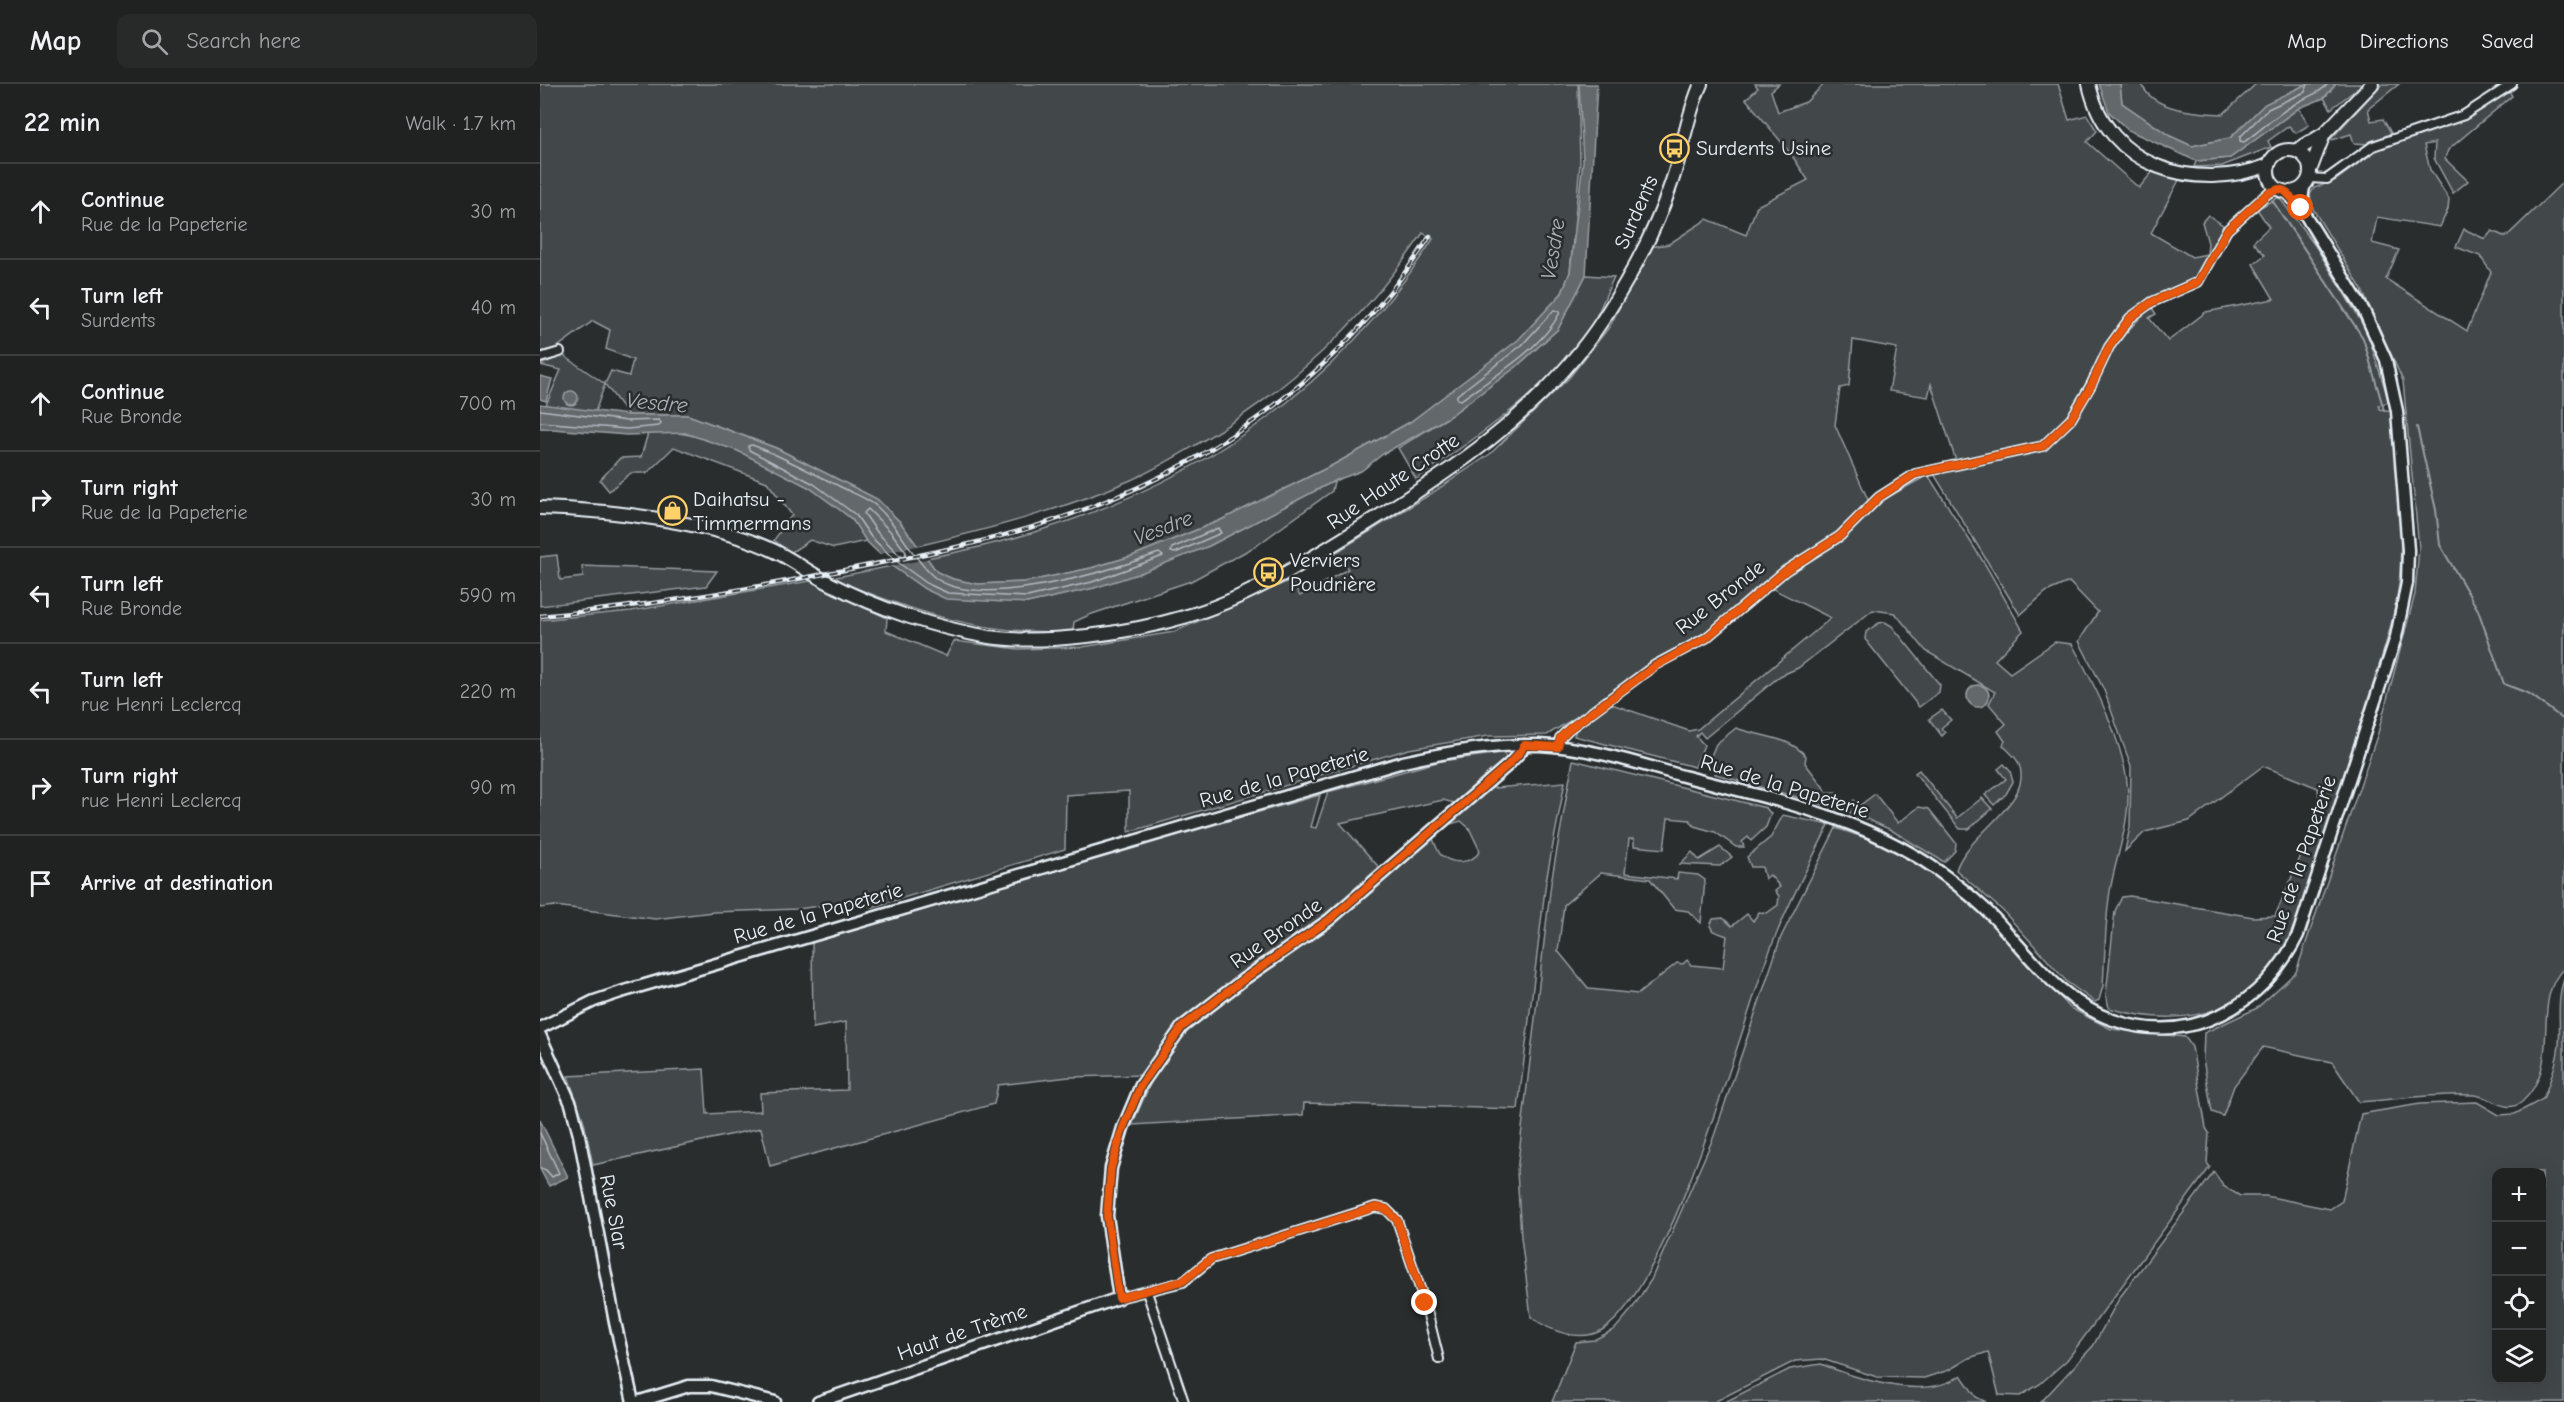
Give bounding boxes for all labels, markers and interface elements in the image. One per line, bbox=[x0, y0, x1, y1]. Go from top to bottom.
search box bbox=[117, 14, 537, 68]
text: Map bbox=[30, 25, 81, 57]
icon: search bbox=[138, 25, 171, 58]
text: Search here bbox=[186, 28, 301, 54]
text: Map bbox=[2287, 29, 2327, 53]
text: Directions bbox=[2360, 29, 2449, 53]
text: Saved bbox=[2482, 29, 2534, 53]
text: 22 min bbox=[24, 108, 100, 138]
text: Walk · 1.7 km bbox=[405, 112, 516, 135]
bus stop icon: Surdents Usine bbox=[1659, 132, 1691, 164]
place label: Surdents Usine bbox=[1696, 136, 1831, 160]
street label: Surdents bbox=[1609, 171, 1663, 253]
text: Continue bbox=[81, 187, 164, 213]
route start bbox=[2287, 194, 2313, 220]
icon: ahead bbox=[24, 195, 57, 228]
text: 30 m bbox=[470, 200, 516, 223]
text: Rue de la Papeterie bbox=[81, 213, 248, 236]
water label: Vesdre bbox=[1535, 216, 1571, 282]
text: Turn left bbox=[81, 283, 163, 309]
icon: left bbox=[24, 291, 57, 324]
text: 40 m bbox=[471, 296, 516, 319]
text: Surdents bbox=[81, 309, 155, 332]
text: Continue bbox=[81, 379, 164, 405]
icon: ahead bbox=[24, 387, 57, 420]
water label: Vesdre bbox=[625, 387, 689, 419]
text: 700 m bbox=[459, 392, 516, 415]
text: Rue Bronde bbox=[81, 405, 182, 428]
street label: Rue Haute Crotte bbox=[1322, 428, 1464, 534]
text: Turn right bbox=[81, 475, 178, 501]
icon: right bbox=[24, 483, 57, 516]
place label: Daihatsu - Timmermans bbox=[693, 487, 811, 535]
text: 30 m bbox=[470, 488, 516, 511]
shop icon: Daihatsu - Timmermans bbox=[656, 495, 688, 527]
text: Rue de la Papeterie bbox=[81, 501, 248, 524]
water label: Vesdre bbox=[1129, 505, 1197, 551]
place label: Verviers Poudrière bbox=[1290, 548, 1376, 596]
street label: Rue Bronde bbox=[1671, 555, 1769, 639]
bus stop icon: Verviers Poudrière bbox=[1253, 556, 1285, 588]
text: Turn left bbox=[81, 571, 163, 597]
icon: left bbox=[24, 579, 57, 612]
text: 590 m bbox=[459, 584, 516, 607]
text: Rue Bronde bbox=[81, 597, 182, 620]
text: Turn left bbox=[81, 667, 163, 693]
icon: left bbox=[24, 675, 57, 708]
text: 220 m bbox=[460, 680, 516, 703]
text: rue Henri Leclercq bbox=[81, 693, 242, 716]
street label: Rue de la Papeterie bbox=[1197, 741, 1371, 813]
street label: Rue de la Papeterie bbox=[1698, 749, 1872, 823]
text: Turn right bbox=[81, 763, 178, 789]
icon: right bbox=[24, 771, 57, 804]
street label: Rue de la Papeterie bbox=[2261, 772, 2341, 946]
text: 90 m bbox=[470, 776, 516, 799]
text: rue Henri Leclercq bbox=[81, 789, 242, 812]
icon: arrive bbox=[24, 867, 57, 900]
text: Arrive at destination bbox=[81, 870, 273, 896]
street label: Rue de la Papeterie bbox=[731, 877, 905, 949]
street label: Rue Bronde bbox=[1226, 893, 1326, 973]
map controls bbox=[2492, 1168, 2546, 1384]
button: + bbox=[2492, 1168, 2546, 1222]
street label: Rue Slar bbox=[595, 1172, 633, 1252]
button: − bbox=[2492, 1222, 2546, 1276]
button: locate bbox=[2492, 1276, 2546, 1330]
route end bbox=[1411, 1289, 1437, 1315]
street label: Haut de Trème bbox=[894, 1299, 1030, 1365]
button: layers bbox=[2492, 1330, 2546, 1384]

